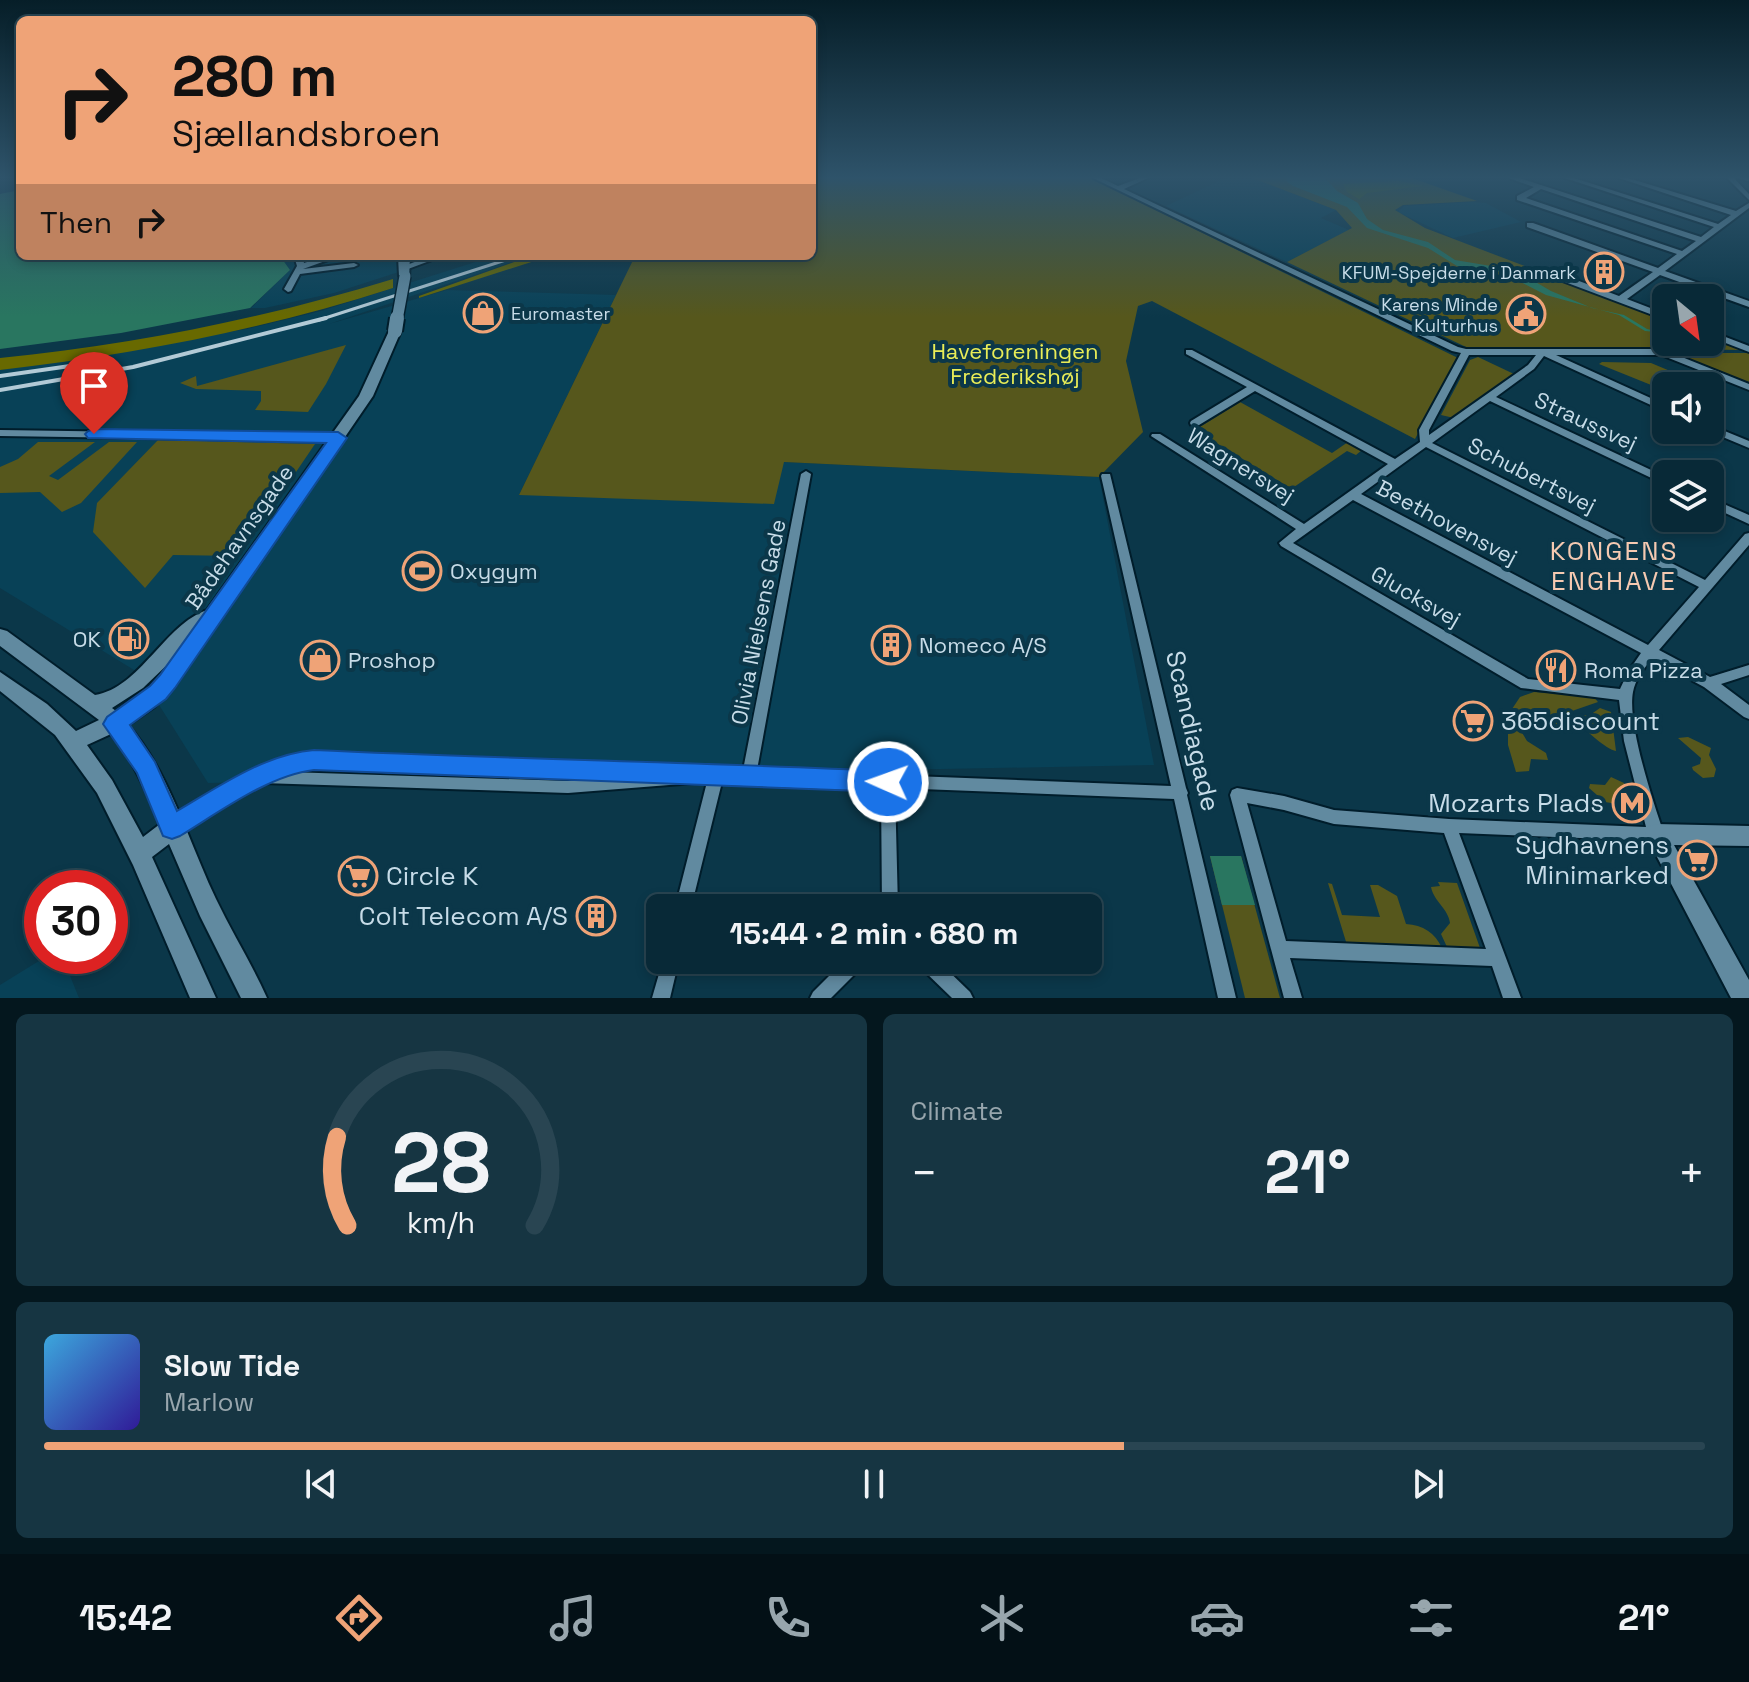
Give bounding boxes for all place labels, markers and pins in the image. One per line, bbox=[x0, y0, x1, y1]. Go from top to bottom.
building icon: KFUM-Spejderne i Danmark bbox=[1583, 251, 1625, 293]
place label: KFUM-Spejderne i Danmark bbox=[1342, 261, 1576, 284]
shop icon: Euromaster bbox=[462, 292, 504, 334]
place label: Karens Minde Kulturhus bbox=[1381, 293, 1498, 337]
public building icon: Karens Minde Kulturhus bbox=[1505, 293, 1547, 335]
place label: Euromaster bbox=[511, 302, 610, 325]
pin bbox=[60, 352, 128, 434]
sports icon: Oxygym bbox=[401, 550, 443, 592]
place label: Oxygym bbox=[450, 557, 538, 585]
fuel station icon: OK bbox=[108, 618, 150, 660]
building icon: Nomeco A/S bbox=[870, 624, 912, 666]
place label: OK bbox=[73, 625, 102, 653]
place label: Nomeco A/S bbox=[919, 631, 1047, 659]
shop icon: Proshop bbox=[299, 639, 341, 681]
place label: Proshop bbox=[348, 646, 436, 674]
restaurant icon: Roma Pizza bbox=[1535, 649, 1577, 691]
place label: Roma Pizza bbox=[1584, 656, 1703, 684]
supermarket icon: 365discount bbox=[1452, 700, 1494, 742]
place label: 365discount bbox=[1501, 704, 1660, 738]
metro station icon: Mozarts Plads bbox=[1611, 782, 1653, 824]
place label: Mozarts Plads bbox=[1428, 786, 1604, 820]
place label: Sydhavnens Minimarked bbox=[1515, 828, 1669, 892]
supermarket icon: Sydhavnens Minimarked bbox=[1676, 839, 1718, 881]
supermarket icon: Circle K bbox=[337, 855, 379, 897]
place label: Circle K bbox=[386, 859, 478, 893]
building icon: Colt Telecom A/S bbox=[575, 895, 617, 937]
place label: Colt Telecom A/S bbox=[359, 899, 568, 933]

